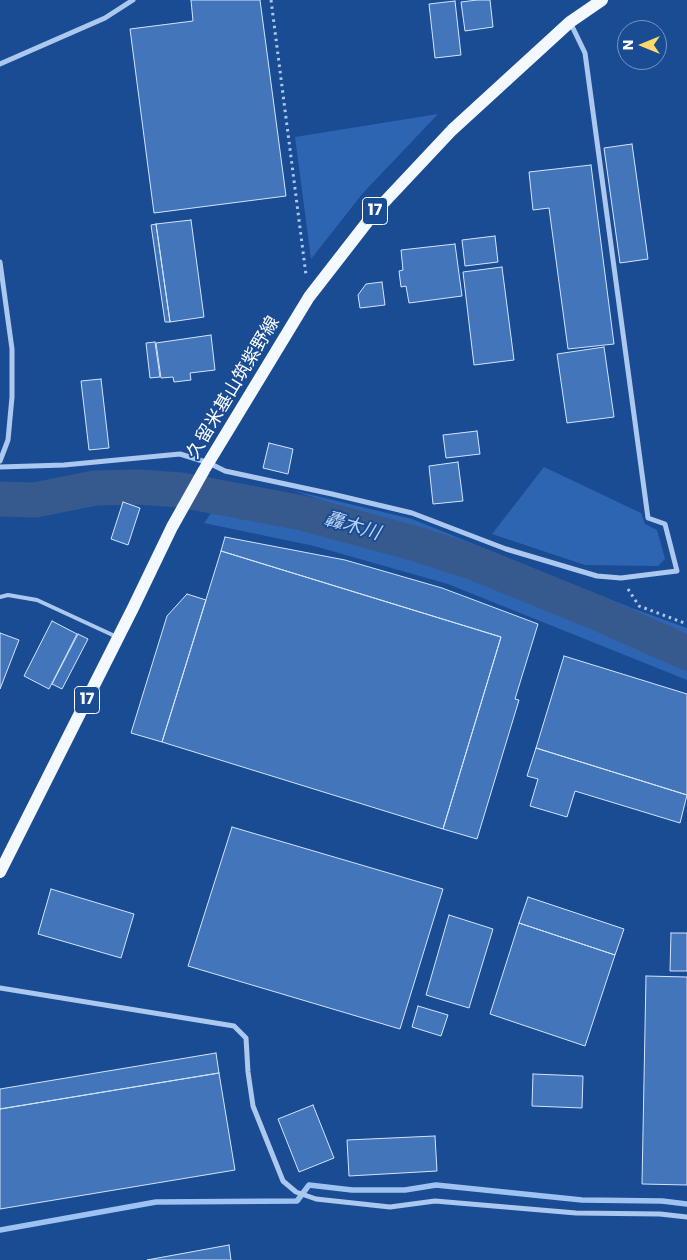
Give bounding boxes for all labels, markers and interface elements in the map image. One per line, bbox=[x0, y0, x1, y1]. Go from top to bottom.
north arrow bbox=[617, 20, 667, 70]
text: N bbox=[618, 40, 638, 50]
road number: 17 bbox=[362, 198, 388, 225]
street label: 久留米基山筑紫野線 bbox=[183, 313, 285, 463]
water label: 轟木川 bbox=[321, 508, 383, 546]
road number: 17 bbox=[74, 686, 100, 714]

